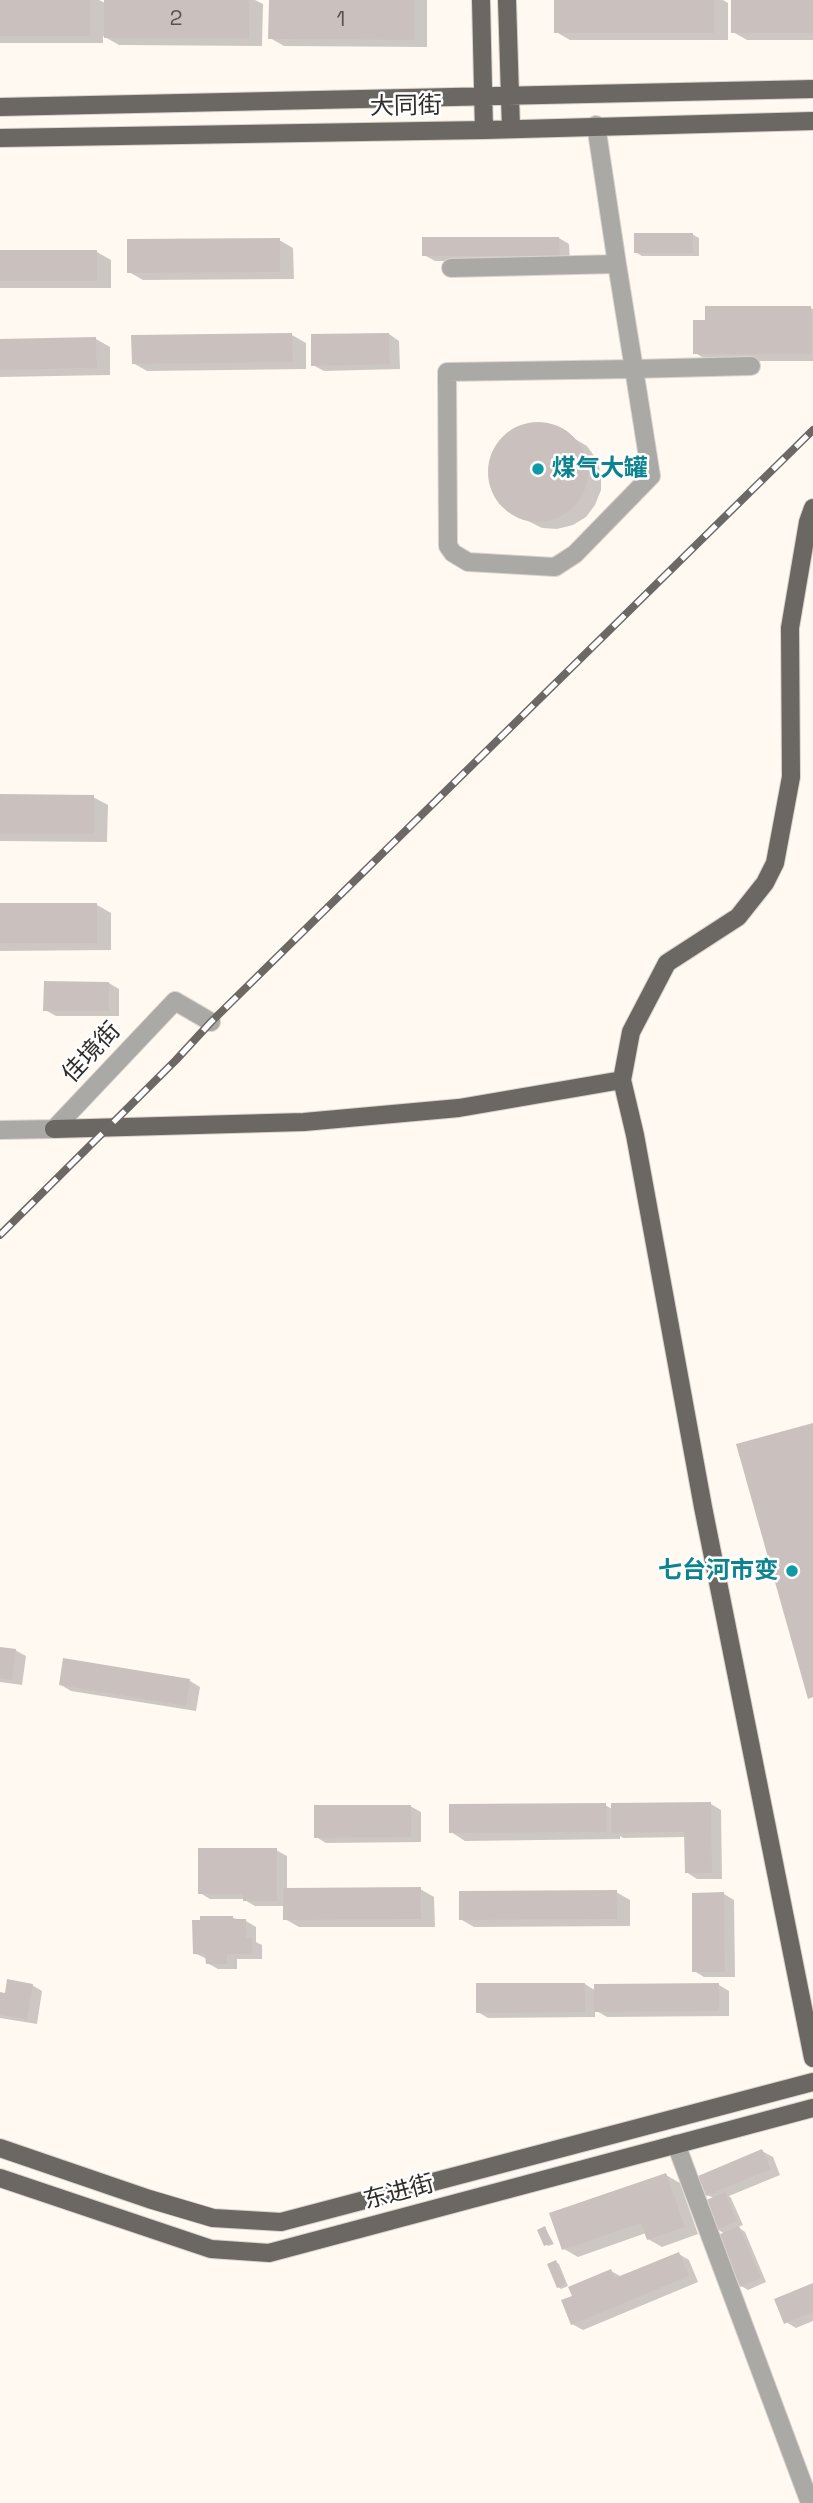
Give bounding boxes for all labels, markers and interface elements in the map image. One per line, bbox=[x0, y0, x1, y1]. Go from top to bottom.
house number: 2 bbox=[170, 6, 182, 32]
house number: 1 bbox=[337, 7, 345, 33]
street label: 大同街 bbox=[370, 92, 442, 122]
place label: 煤气大罐 bbox=[552, 455, 648, 483]
marker: 煤气大罐 bbox=[530, 461, 546, 477]
street label: 佳境街 bbox=[57, 1017, 127, 1089]
place label: 七台河市变 bbox=[658, 1557, 778, 1585]
marker: 七台河市变 bbox=[784, 1563, 800, 1579]
street label: 东进街 bbox=[360, 2170, 438, 2216]

